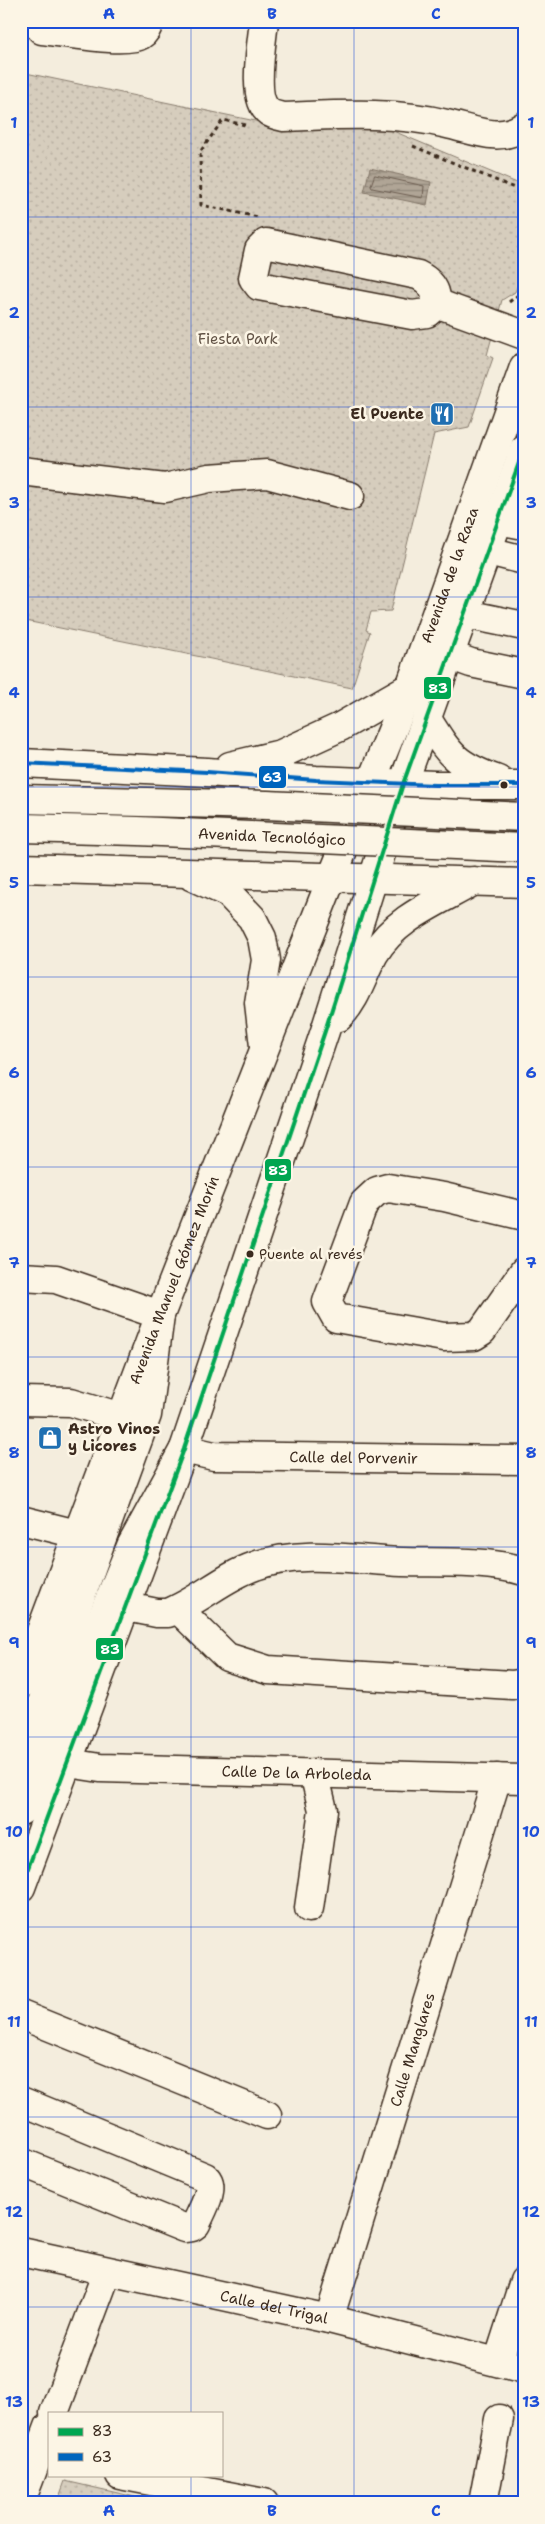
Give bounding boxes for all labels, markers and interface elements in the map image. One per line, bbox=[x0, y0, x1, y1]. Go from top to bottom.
text: A bbox=[103, 3, 115, 24]
text: B bbox=[267, 3, 277, 24]
text: C bbox=[431, 3, 441, 24]
text: 1 bbox=[10, 112, 18, 133]
text: 1 bbox=[527, 112, 535, 133]
text: 2 bbox=[8, 302, 20, 323]
text: 2 bbox=[525, 302, 537, 323]
park label: Fiesta Park bbox=[198, 329, 278, 349]
restaurant icon: El Puente bbox=[429, 401, 455, 427]
place label: El Puente bbox=[350, 404, 424, 424]
text: 3 bbox=[8, 492, 20, 513]
text: 3 bbox=[525, 492, 537, 513]
street label: Avenida de la Raza bbox=[416, 504, 484, 646]
line badge: 83 bbox=[423, 676, 452, 700]
text: 83 bbox=[428, 679, 448, 697]
text: 4 bbox=[8, 682, 20, 703]
text: 4 bbox=[525, 682, 537, 703]
line badge: 63 bbox=[258, 765, 287, 789]
text: 63 bbox=[262, 768, 282, 786]
unlabelled marker bbox=[499, 780, 509, 790]
street label: Avenida Tecnológico bbox=[197, 824, 346, 850]
text: 5 bbox=[9, 872, 19, 893]
text: 5 bbox=[526, 872, 536, 893]
text: 6 bbox=[8, 1062, 20, 1083]
text: 6 bbox=[525, 1062, 537, 1083]
line badge: 83 bbox=[264, 1158, 292, 1182]
text: 83 bbox=[268, 1161, 288, 1179]
street label: Avenida Manuel Gómez Morín bbox=[125, 1173, 224, 1387]
place label: Puente al revés bbox=[259, 1245, 363, 1263]
marker: Puente al revés bbox=[245, 1249, 255, 1259]
text: 7 bbox=[8, 1252, 20, 1273]
text: 7 bbox=[525, 1252, 537, 1273]
place label: Astro Vinos y Licores bbox=[68, 1419, 160, 1456]
shop icon: Astro Vinos y Licores bbox=[37, 1425, 63, 1451]
text: 8 bbox=[8, 1442, 20, 1463]
text: 8 bbox=[525, 1442, 537, 1463]
street label: Calle del Porvenir bbox=[289, 1447, 418, 1469]
text: 9 bbox=[8, 1632, 20, 1653]
text: 9 bbox=[525, 1632, 537, 1653]
line badge: 83 bbox=[95, 1637, 124, 1661]
text: 83 bbox=[100, 1640, 120, 1658]
street label: Calle De la Arboleda bbox=[221, 1761, 372, 1785]
text: 10 bbox=[5, 1821, 23, 1842]
text: 10 bbox=[522, 1821, 540, 1842]
street label: Calle Manglares bbox=[386, 1990, 440, 2109]
text: 11 bbox=[7, 2011, 21, 2032]
text: 11 bbox=[524, 2011, 538, 2032]
text: 12 bbox=[5, 2201, 23, 2222]
text: 12 bbox=[522, 2201, 540, 2222]
street label: Calle del Trigal bbox=[218, 2286, 330, 2329]
text: 13 bbox=[5, 2391, 23, 2412]
text: 13 bbox=[522, 2391, 540, 2412]
legend bbox=[48, 2412, 222, 2476]
text: 83 bbox=[92, 2421, 112, 2441]
text: 63 bbox=[92, 2447, 112, 2467]
text: A bbox=[103, 2500, 115, 2521]
text: B bbox=[267, 2500, 277, 2521]
text: C bbox=[431, 2500, 441, 2521]

